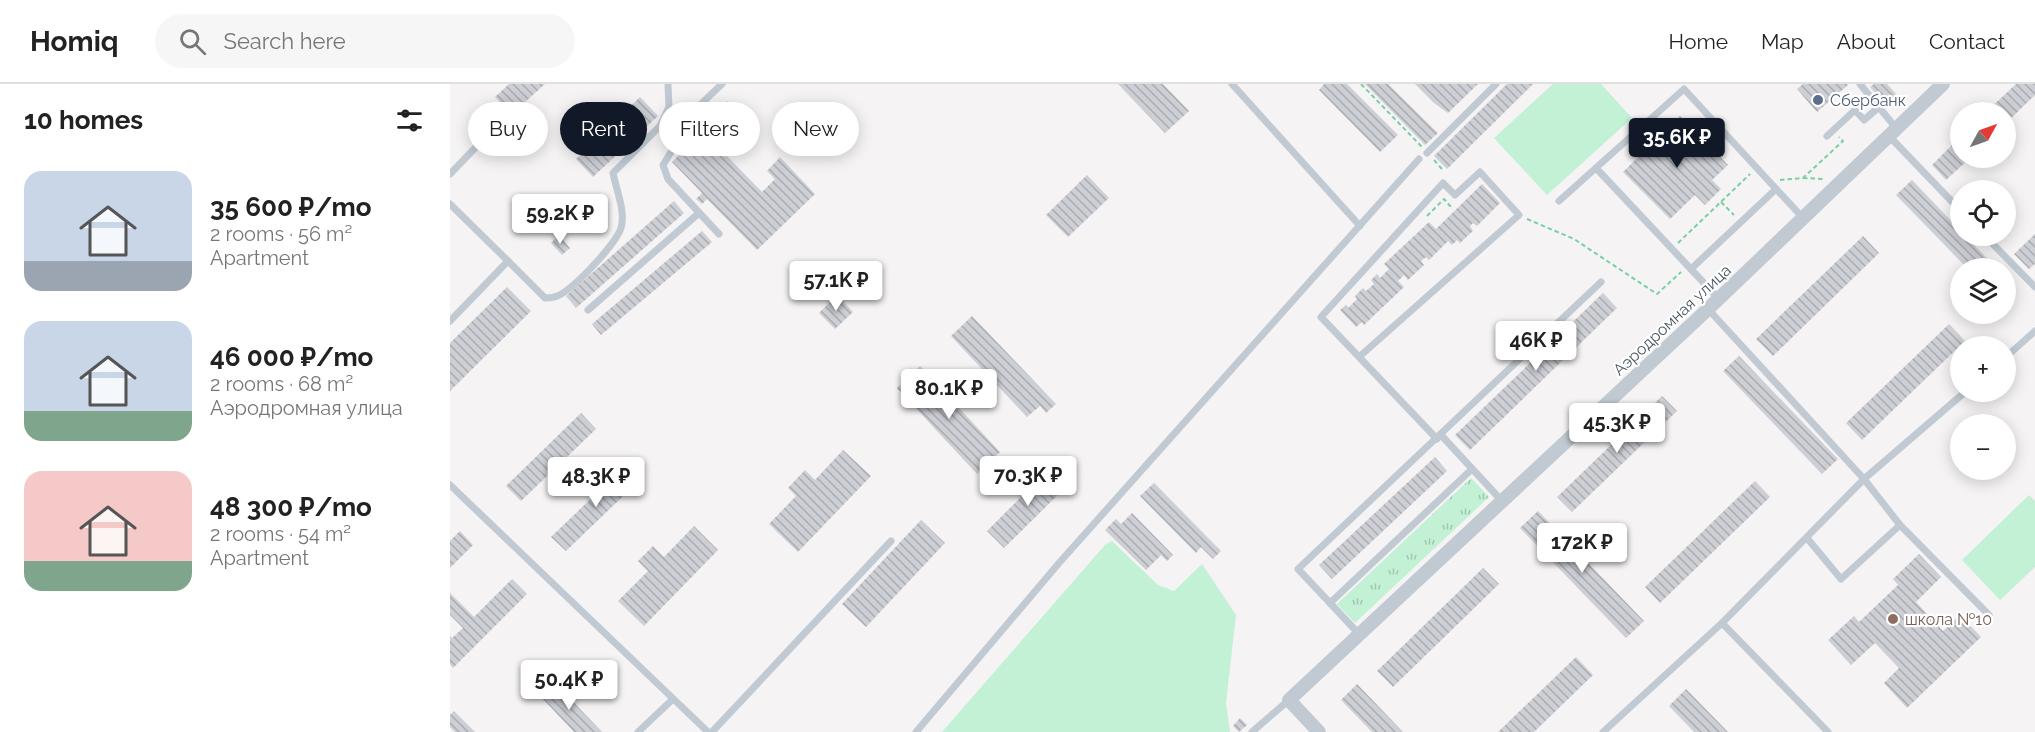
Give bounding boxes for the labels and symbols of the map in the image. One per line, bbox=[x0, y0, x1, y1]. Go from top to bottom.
place label: Сбербанк bbox=[1830, 91, 1906, 110]
marker: Сбербанк bbox=[1811, 93, 1825, 107]
north arrow bbox=[1950, 102, 2016, 168]
pin: 35.6K ₽ bbox=[1622, 118, 1732, 169]
pin: 59.2K ₽ bbox=[505, 194, 615, 245]
street label: Аэродромная улица bbox=[1609, 260, 1735, 380]
pin: 57.1K ₽ bbox=[781, 261, 891, 312]
pin: 46K ₽ bbox=[1494, 321, 1578, 372]
pin: 80.1K ₽ bbox=[894, 369, 1004, 420]
pin: 45.3K ₽ bbox=[1562, 403, 1672, 454]
pin: 70.3K ₽ bbox=[973, 456, 1083, 507]
pin: 48.3K ₽ bbox=[541, 457, 651, 508]
pin: 172K ₽ bbox=[1533, 523, 1631, 574]
place label: школа №10 bbox=[1905, 610, 1992, 629]
marker: школа №10 bbox=[1886, 612, 1900, 626]
pin: 50.4K ₽ bbox=[514, 660, 624, 711]

